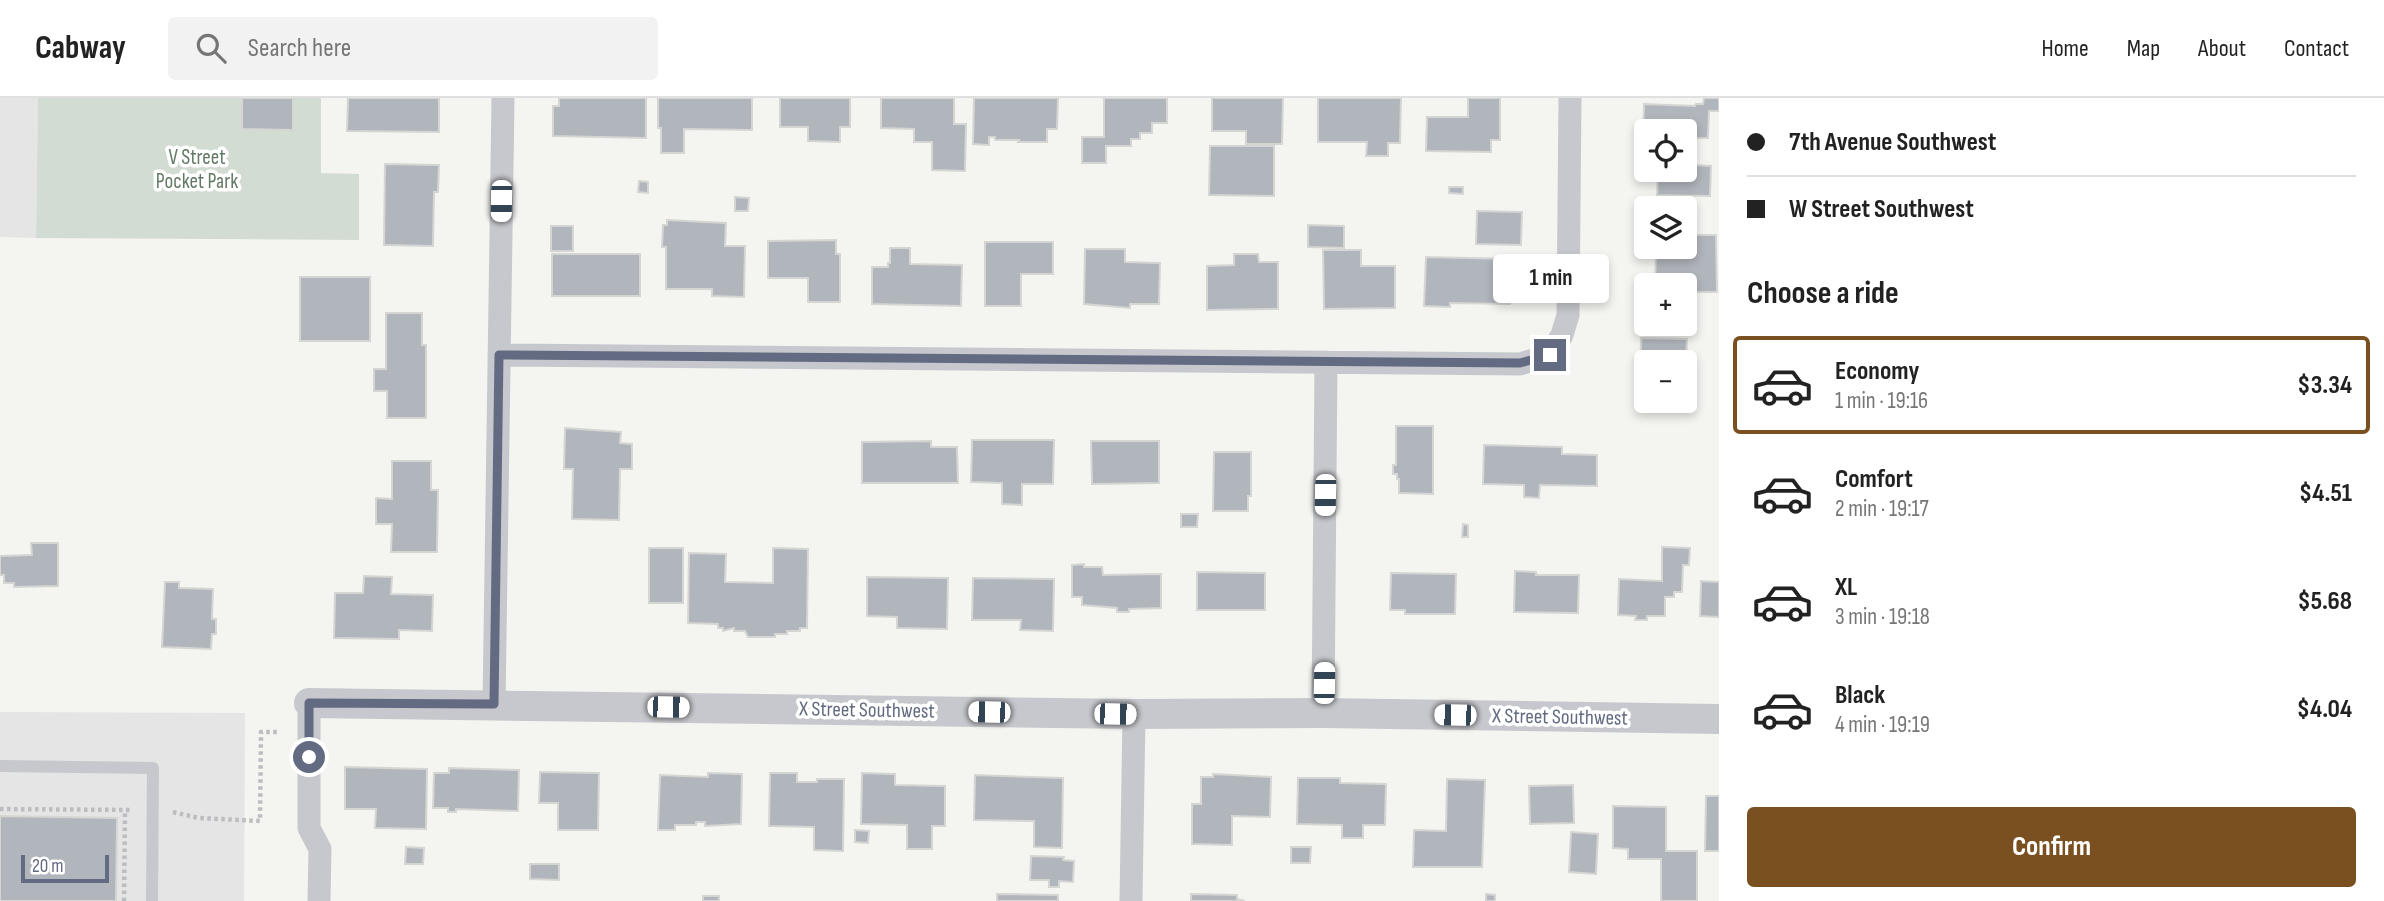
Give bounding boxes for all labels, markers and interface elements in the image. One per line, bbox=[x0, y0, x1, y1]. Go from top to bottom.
search box bbox=[168, 17, 658, 80]
text: Cabway bbox=[35, 28, 126, 68]
icon: search bbox=[192, 29, 230, 67]
text: Search here bbox=[248, 33, 351, 64]
text: Home bbox=[2041, 34, 2089, 63]
text: Map bbox=[2127, 34, 2160, 63]
text: About bbox=[2198, 34, 2246, 63]
text: Contact bbox=[2284, 34, 2349, 63]
map controls bbox=[1634, 119, 1697, 413]
button: locate bbox=[1634, 119, 1697, 182]
text: 7th Avenue Southwest bbox=[1789, 127, 1996, 158]
park label: V Street Pocket Park bbox=[156, 145, 238, 194]
car bbox=[491, 180, 512, 222]
text: W Street Southwest bbox=[1789, 194, 1974, 225]
button: layers bbox=[1634, 196, 1697, 259]
callout: 1 min bbox=[1492, 254, 1608, 302]
text: 1 min bbox=[1530, 264, 1572, 292]
button: + bbox=[1634, 273, 1697, 336]
text: Choose a ride bbox=[1747, 274, 1899, 313]
route end bbox=[1534, 339, 1566, 371]
button: − bbox=[1634, 350, 1697, 413]
icon: car bbox=[1751, 354, 1814, 417]
text: Economy bbox=[1835, 356, 1919, 387]
text: $3.34 bbox=[2297, 370, 2352, 401]
text: 1 min · 19:16 bbox=[1835, 387, 1928, 415]
icon: car bbox=[1751, 462, 1814, 525]
text: Comfort bbox=[1835, 464, 1913, 495]
car bbox=[1315, 474, 1336, 516]
text: $4.51 bbox=[2299, 478, 2352, 509]
text: 2 min · 19:17 bbox=[1835, 495, 1929, 523]
icon: car bbox=[1751, 570, 1814, 633]
text: XL bbox=[1835, 572, 1857, 603]
text: $5.68 bbox=[2297, 586, 2352, 617]
text: 3 min · 19:18 bbox=[1835, 603, 1930, 631]
car bbox=[1314, 662, 1335, 704]
icon: car bbox=[1751, 678, 1814, 741]
text: Black bbox=[1835, 680, 1885, 711]
text: $4.04 bbox=[2297, 694, 2352, 725]
car bbox=[647, 696, 690, 718]
street label: X Street Southwest bbox=[798, 696, 935, 724]
car bbox=[968, 701, 1011, 723]
car bbox=[1094, 703, 1137, 725]
street label: X Street Southwest bbox=[1491, 703, 1628, 731]
car bbox=[1434, 704, 1477, 726]
text: 4 min · 19:19 bbox=[1835, 711, 1930, 739]
route start bbox=[293, 741, 325, 773]
button: Confirm bbox=[1747, 807, 2356, 887]
scale bar bbox=[21, 852, 108, 884]
text: 20 m bbox=[32, 855, 64, 878]

